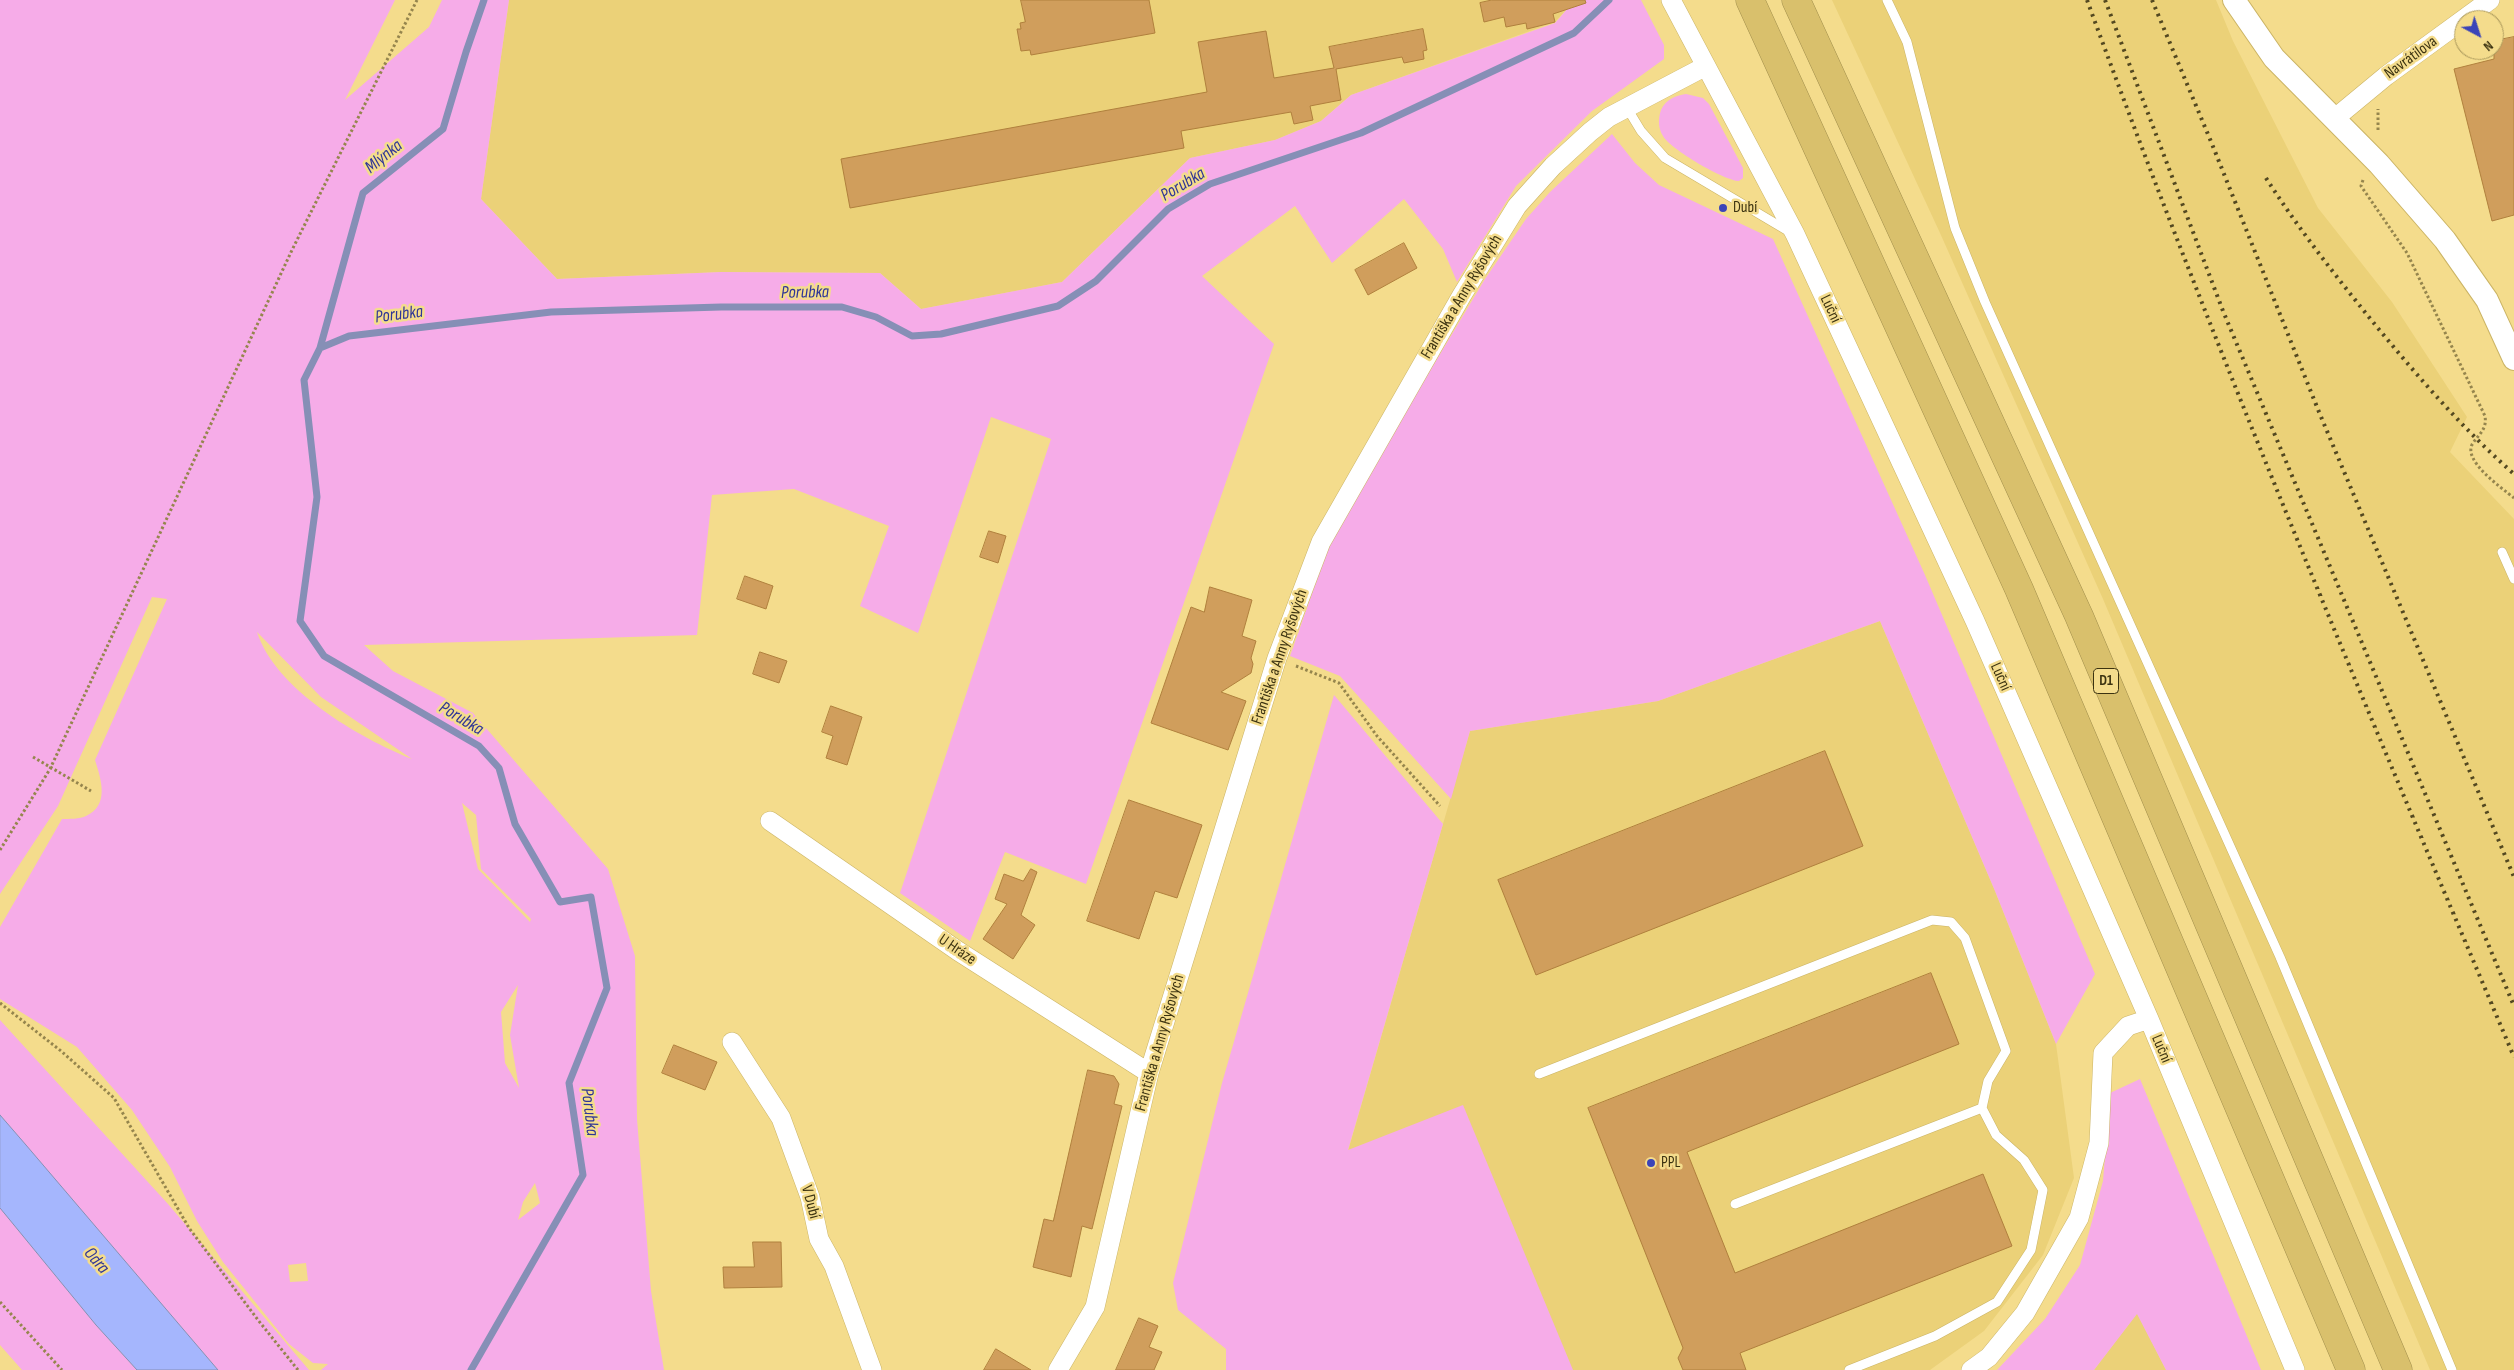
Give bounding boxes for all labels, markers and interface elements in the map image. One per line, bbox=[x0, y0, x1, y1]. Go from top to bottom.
north arrow bbox=[2454, 10, 2504, 60]
street label: Navrátilova bbox=[2381, 32, 2441, 84]
text: N bbox=[2480, 37, 2497, 55]
water label: Mlýnka bbox=[361, 135, 407, 179]
water label: Porubka bbox=[1157, 163, 1209, 207]
place label: Dubí bbox=[1733, 198, 1757, 218]
marker: Dubí bbox=[1717, 202, 1729, 214]
street label: Františka a Anny Ryšových bbox=[1417, 232, 1507, 362]
water label: Porubka bbox=[781, 282, 829, 304]
street label: Luční bbox=[1815, 292, 1845, 326]
water label: Porubka bbox=[374, 301, 424, 329]
street label: Františka a Anny Ryšových bbox=[1248, 587, 1312, 727]
street label: Luční bbox=[1985, 660, 2015, 694]
road number: D1 bbox=[2094, 668, 2118, 694]
water label: Porubka bbox=[435, 697, 487, 741]
street label: U Hráze bbox=[935, 931, 979, 969]
street label: Františka a Anny Ryšových bbox=[1131, 972, 1189, 1114]
street label: Luční bbox=[2147, 1032, 2175, 1066]
water label: Porubka bbox=[575, 1087, 603, 1137]
place label: PPL bbox=[1661, 1153, 1680, 1173]
marker: PPL bbox=[1645, 1157, 1657, 1169]
street label: V Dubí bbox=[796, 1183, 824, 1221]
water label: Odra bbox=[79, 1243, 113, 1279]

